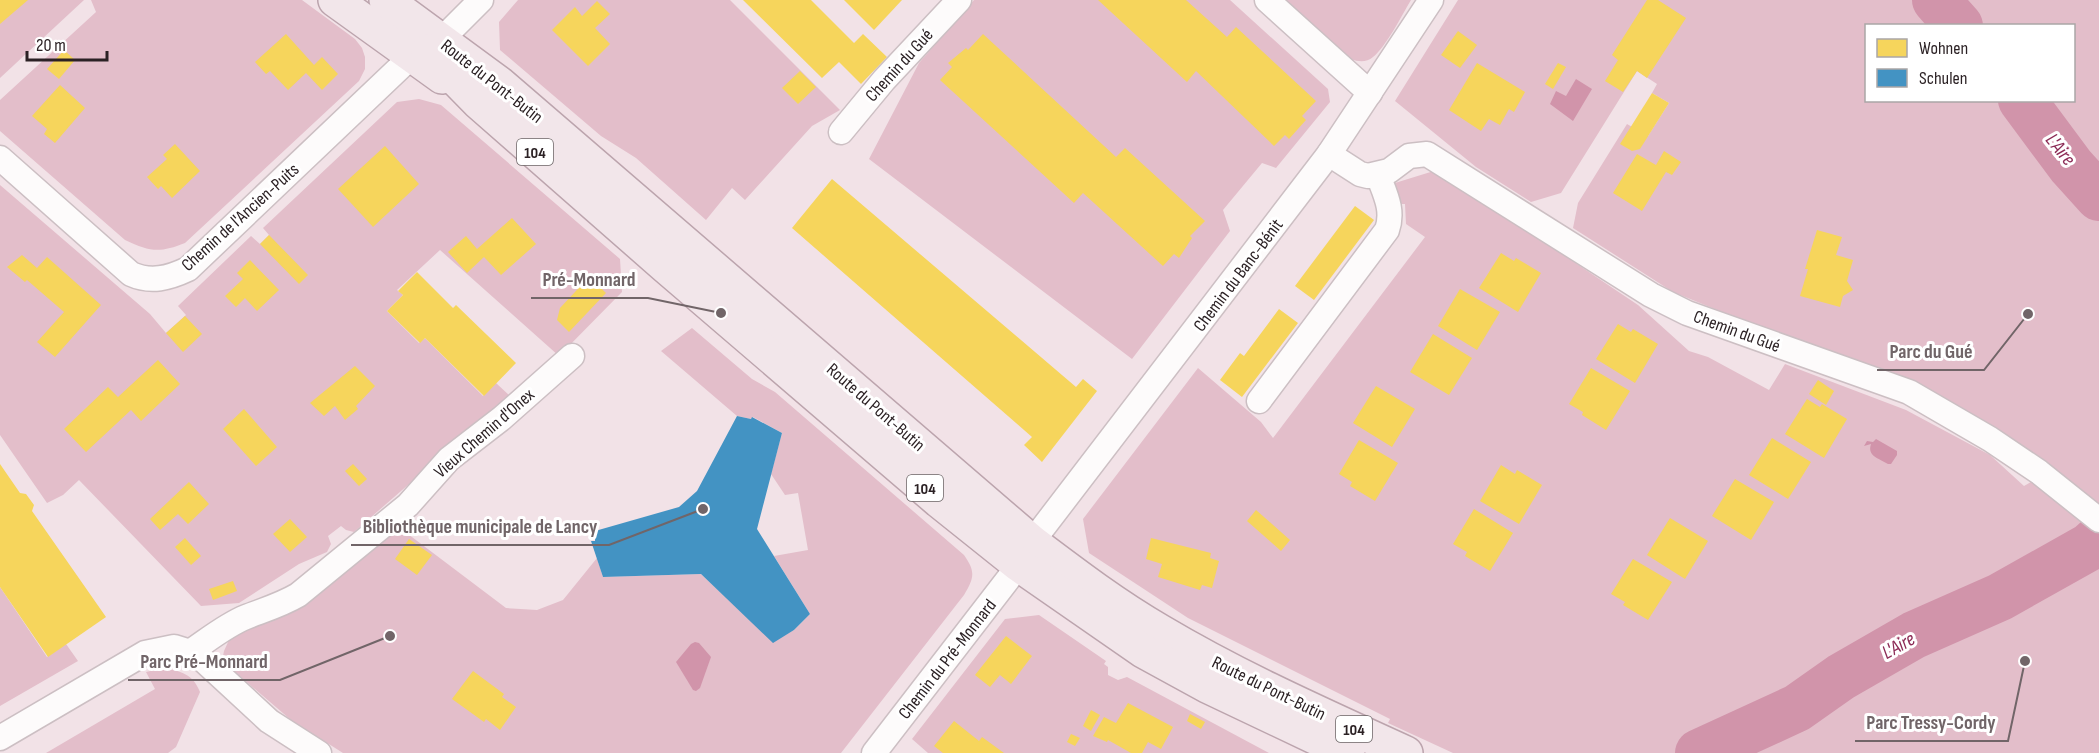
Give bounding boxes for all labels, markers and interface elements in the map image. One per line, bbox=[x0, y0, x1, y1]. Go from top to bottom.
scale bar bbox=[27, 24, 106, 62]
legend bbox=[1865, 24, 2075, 102]
street label: Chemin du Gué bbox=[861, 25, 938, 106]
text: 20 m bbox=[36, 35, 66, 56]
street label: Route du Pont-Butin bbox=[437, 35, 547, 128]
text: Wohnen bbox=[1919, 38, 1968, 59]
text: Schulen bbox=[1919, 68, 1967, 89]
water label: L'Aire bbox=[2040, 129, 2080, 171]
road number: 104 bbox=[517, 139, 553, 165]
street label: Chemin de l'Ancien-Puits bbox=[177, 159, 303, 276]
street label: Chemin du Banc-Bénit bbox=[1189, 215, 1288, 336]
callout: Pré-Monnard bbox=[531, 260, 648, 298]
text: Pré-Monnard bbox=[542, 268, 636, 292]
street label: Chemin du Gué bbox=[1691, 306, 1783, 357]
callout: Parc du Gué bbox=[1877, 332, 1984, 370]
text: Parc du Gué bbox=[1890, 340, 1972, 364]
street label: Route du Pont-Butin bbox=[822, 359, 929, 456]
street label: Vieux Chemin d'Onex bbox=[430, 384, 539, 483]
road number: 104 bbox=[907, 475, 943, 501]
callout: Bibliothèque municipale de Lancy bbox=[351, 507, 609, 545]
text: Bibliothèque municipale de Lancy bbox=[363, 515, 598, 539]
street label: Chemin du Pré-Monnard bbox=[894, 595, 1001, 723]
water label: L'Aire bbox=[1878, 627, 1919, 665]
callout: Parc Pré-Monnard bbox=[128, 642, 280, 680]
text: Parc Pré-Monnard bbox=[140, 650, 268, 674]
street label: Route du Pont-Butin bbox=[1209, 652, 1329, 725]
callout: Parc Tressy-Cordy bbox=[1855, 703, 2008, 741]
text: Parc Tressy-Cordy bbox=[1866, 711, 1996, 735]
road number: 104 bbox=[1336, 716, 1372, 742]

